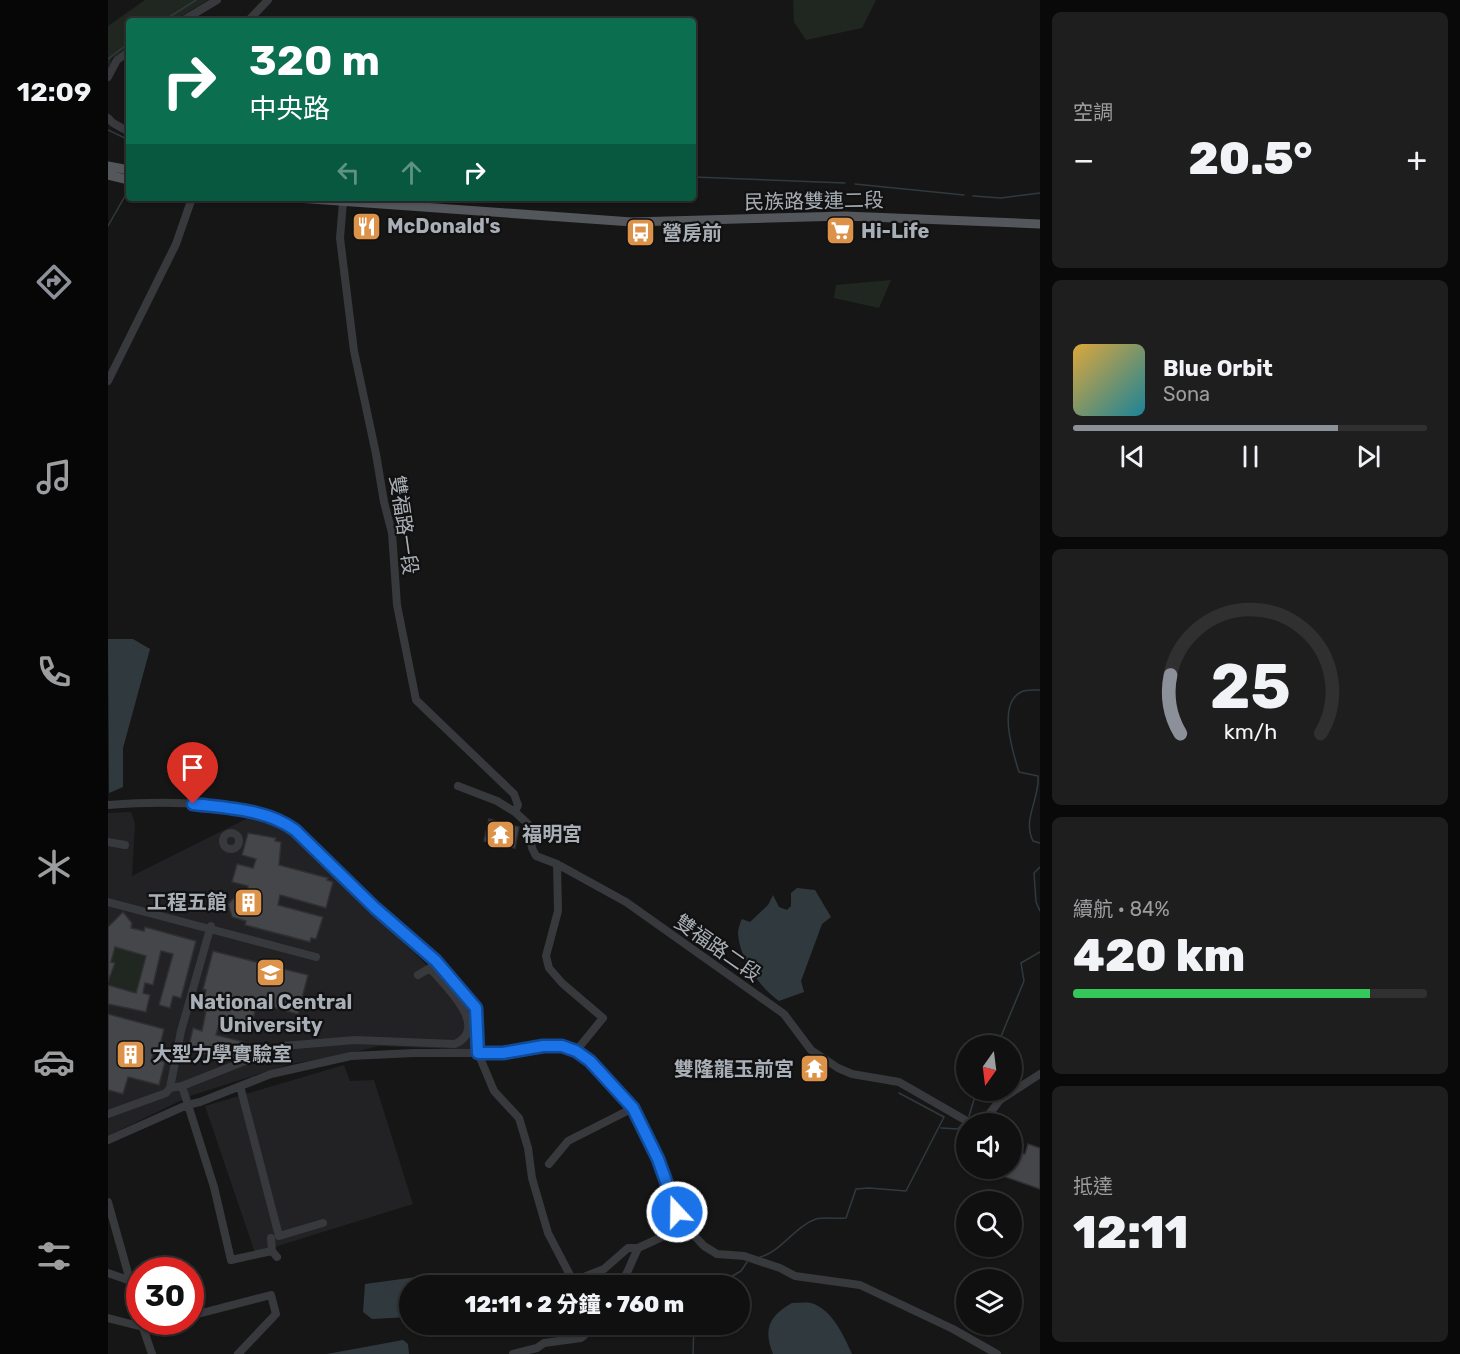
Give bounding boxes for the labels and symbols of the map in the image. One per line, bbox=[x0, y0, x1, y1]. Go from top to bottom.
street label: 民族路雙連二段 bbox=[744, 188, 884, 214]
restaurant icon: McDonald's bbox=[350, 210, 382, 242]
place label: McDonald's bbox=[387, 214, 500, 238]
supermarket icon: Hi-Life bbox=[824, 215, 856, 247]
bus stop icon: 營房前 bbox=[625, 217, 657, 249]
place label: Hi-Life bbox=[861, 219, 929, 243]
place label: 營房前 bbox=[662, 221, 722, 245]
street label: 雙福路一段 bbox=[385, 474, 423, 576]
pin bbox=[167, 742, 218, 804]
temple icon: 福明宮 bbox=[485, 818, 517, 850]
place label: 福明宮 bbox=[522, 822, 582, 846]
building icon: 工程五館 bbox=[232, 886, 264, 918]
place label: 工程五館 bbox=[147, 890, 227, 914]
street label: 雙福路二段 bbox=[670, 909, 766, 987]
school or university icon: National Central University bbox=[255, 956, 287, 988]
place label: National Central University bbox=[190, 990, 352, 1037]
north arrow bbox=[956, 1035, 1022, 1101]
building icon: 大型力學實驗室 bbox=[115, 1038, 147, 1070]
place label: 大型力學實驗室 bbox=[152, 1042, 292, 1066]
temple icon: 雙隆龍玉前宮 bbox=[799, 1053, 831, 1085]
place label: 雙隆龍玉前宮 bbox=[674, 1057, 794, 1081]
position arrow bbox=[645, 1180, 709, 1244]
speed limit sign: 30 bbox=[126, 1257, 204, 1335]

